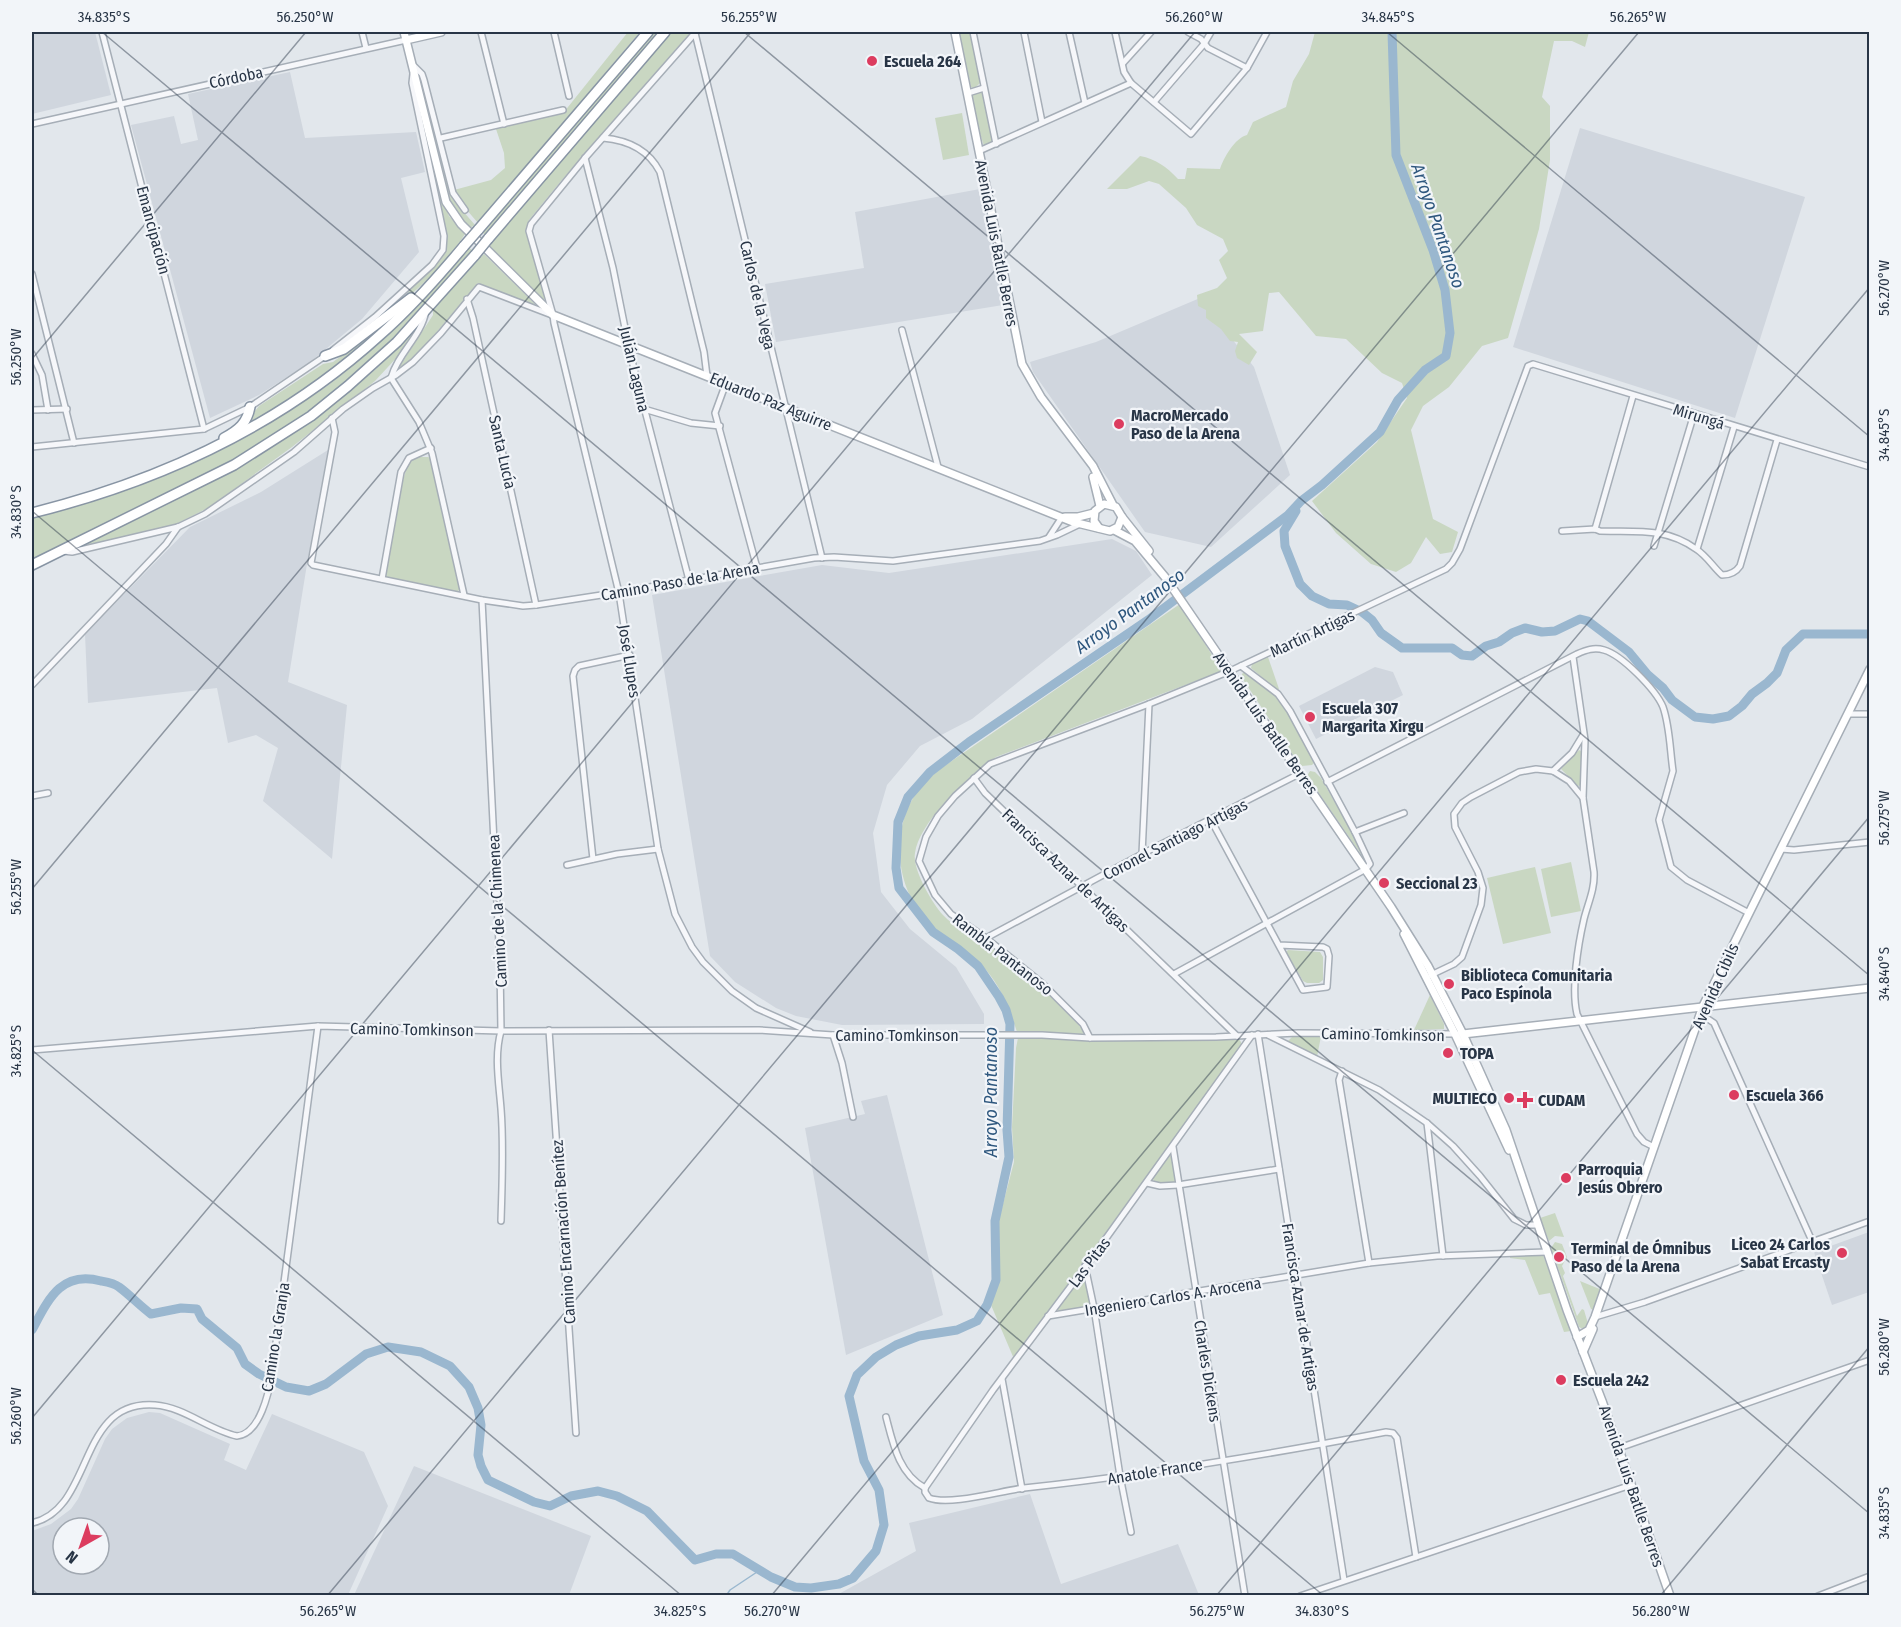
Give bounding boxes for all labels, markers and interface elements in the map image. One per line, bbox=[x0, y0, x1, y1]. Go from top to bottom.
text: 34.835°S bbox=[78, 8, 130, 26]
text: 56.250°W bbox=[276, 8, 334, 26]
text: 56.255°W bbox=[721, 8, 777, 26]
text: 56.260°W bbox=[1165, 8, 1223, 26]
text: 34.845°S bbox=[1362, 8, 1414, 26]
text: 56.265°W bbox=[1610, 8, 1666, 26]
place label: Escuela 264 bbox=[884, 52, 961, 71]
marker: Escuela 264 bbox=[865, 54, 879, 68]
street label: Córdoba bbox=[207, 62, 265, 92]
street label: Avenida Luis Batlle Berres bbox=[971, 158, 1022, 328]
water label: Arroyo Pantanoso bbox=[1406, 160, 1470, 291]
street label: Emancipación bbox=[133, 184, 174, 276]
street label: Carlos de la Vega bbox=[736, 239, 779, 352]
text: 56.270°W bbox=[1875, 260, 1893, 316]
street label: Julián Laguna bbox=[615, 324, 654, 414]
text: 56.250°W bbox=[7, 328, 25, 386]
street label: Eduardo Paz Aguirre bbox=[707, 368, 835, 435]
street label: Mirungá bbox=[1671, 400, 1727, 433]
place label: MacroMercado Paso de la Arena bbox=[1131, 406, 1240, 443]
text: 34.845°S bbox=[1875, 409, 1893, 461]
street label: Santa Lucía bbox=[485, 413, 520, 491]
marker: MacroMercado Paso de la Arena bbox=[1112, 417, 1126, 431]
text: 34.830°S bbox=[7, 485, 25, 539]
street label: Camino Paso de la Arena bbox=[599, 558, 761, 605]
water label: Arroyo Pantanoso bbox=[1070, 564, 1189, 659]
street label: Martín Artigas bbox=[1267, 605, 1358, 661]
street label: José Llupes bbox=[614, 623, 645, 699]
street label: Avenida Luis Batlle Berres bbox=[1209, 648, 1322, 798]
place label: Escuela 307 Margarita Xirgu bbox=[1322, 699, 1424, 736]
marker: Escuela 307 Margarita Xirgu bbox=[1303, 710, 1317, 724]
text: 56.275°W bbox=[1875, 791, 1893, 845]
street label: Coronel Santiago Artigas bbox=[1100, 795, 1251, 884]
street label: Francisca Aznar de Artigas bbox=[998, 805, 1133, 936]
street label: Camino de la Chimenea bbox=[484, 834, 511, 988]
text: 56.255°W bbox=[7, 859, 25, 915]
place label: Seccional 23 bbox=[1396, 874, 1478, 893]
marker: Seccional 23 bbox=[1377, 876, 1391, 890]
street label: Rambla Pantanoso bbox=[949, 909, 1057, 999]
street label: Avenida Cibils bbox=[1688, 940, 1743, 1032]
text: 34.840°S bbox=[1875, 947, 1893, 1001]
place label: Biblioteca Comunitaria Paco Espínola bbox=[1461, 966, 1612, 1003]
marker: Biblioteca Comunitaria Paco Espínola bbox=[1442, 977, 1456, 991]
street label: Camino Tomkinson bbox=[350, 1019, 474, 1040]
street label: Camino Tomkinson bbox=[1321, 1024, 1445, 1045]
text: 34.825°S bbox=[7, 1025, 25, 1077]
street label: Camino Tomkinson bbox=[835, 1026, 959, 1045]
water label: Arroyo Pantanoso bbox=[980, 1027, 1002, 1158]
place label: TOPA bbox=[1460, 1044, 1494, 1063]
marker: TOPA bbox=[1441, 1046, 1455, 1060]
place label: Escuela 366 bbox=[1746, 1086, 1824, 1105]
marker: Escuela 366 bbox=[1727, 1088, 1741, 1102]
place label: MULTIECO bbox=[1433, 1089, 1497, 1108]
marker: MULTIECO bbox=[1502, 1091, 1516, 1105]
marker: CUDAM bbox=[1516, 1091, 1534, 1109]
place label: CUDAM bbox=[1538, 1091, 1586, 1110]
street label: Camino Encarnación Benítez bbox=[548, 1139, 579, 1325]
place label: Parroquia Jesús Obrero bbox=[1577, 1160, 1663, 1197]
marker: Parroquia Jesús Obrero bbox=[1559, 1171, 1573, 1185]
street label: Francisca Aznar de Artigas bbox=[1278, 1222, 1323, 1392]
street label: Las Pitas bbox=[1065, 1234, 1114, 1291]
place label: Liceo 24 Carlos Sabat Ercasty bbox=[1731, 1235, 1830, 1272]
place label: Terminal de Ómnibus Paso de la Arena bbox=[1571, 1239, 1711, 1276]
marker: Liceo 24 Carlos Sabat Ercasty bbox=[1835, 1246, 1849, 1260]
marker: Terminal de Ómnibus Paso de la Arena bbox=[1552, 1250, 1566, 1264]
street label: Ingeniero Carlos A. Arocena bbox=[1084, 1273, 1263, 1320]
street label: Camino la Granja bbox=[257, 1281, 294, 1393]
text: 56.280°W bbox=[1875, 1318, 1893, 1376]
street label: Charles Dickens bbox=[1190, 1319, 1225, 1424]
place label: Escuela 242 bbox=[1573, 1371, 1649, 1390]
marker: Escuela 242 bbox=[1554, 1373, 1568, 1387]
text: 56.260°W bbox=[7, 1387, 25, 1445]
street label: Avenida Luis Batlle Berres bbox=[1595, 1403, 1668, 1570]
street label: Anatole France bbox=[1106, 1455, 1204, 1488]
text: 34.835°S bbox=[1875, 1487, 1893, 1539]
north arrow bbox=[51, 1516, 111, 1576]
text: N bbox=[62, 1547, 81, 1567]
text: 56.265°W bbox=[300, 1602, 356, 1620]
text: 34.825°S bbox=[654, 1602, 706, 1620]
text: 56.270°W bbox=[744, 1602, 800, 1620]
text: 56.275°W bbox=[1190, 1602, 1244, 1620]
text: 34.830°S bbox=[1295, 1602, 1349, 1620]
text: 56.280°W bbox=[1632, 1602, 1690, 1620]

